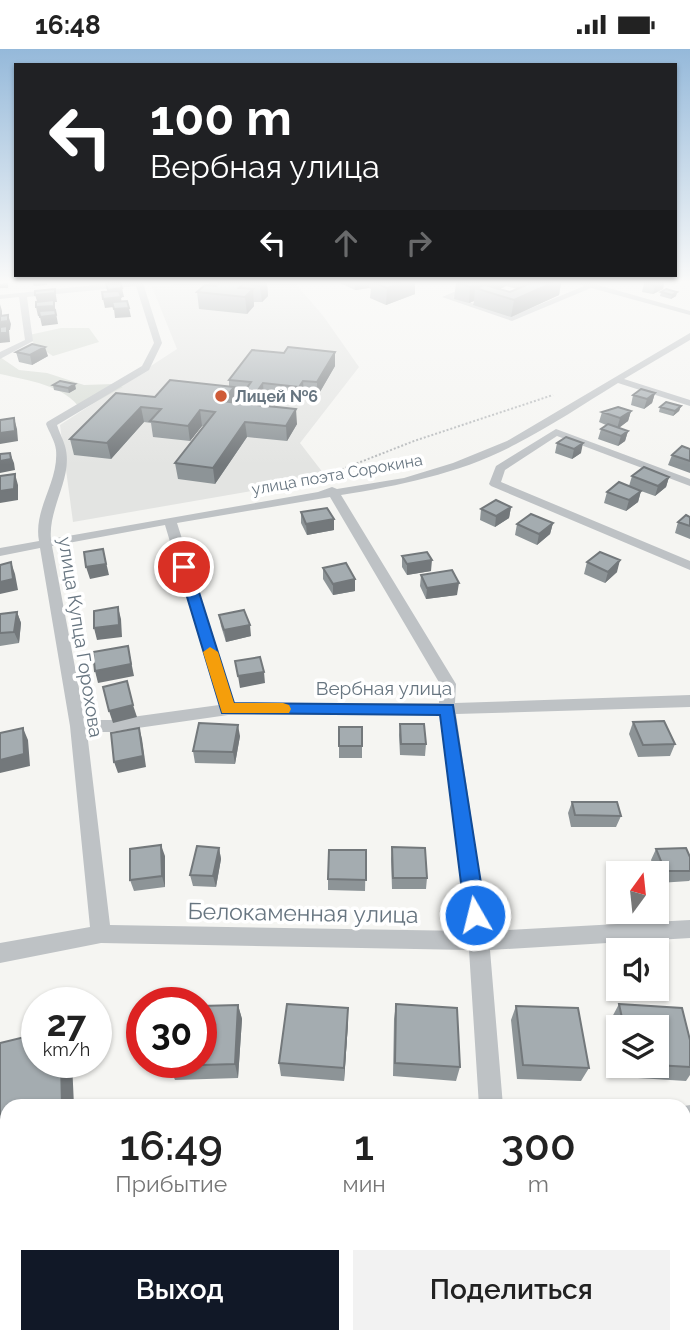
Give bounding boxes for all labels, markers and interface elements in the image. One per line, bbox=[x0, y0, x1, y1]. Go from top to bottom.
text: 16:48 bbox=[35, 10, 101, 40]
text: 100 m bbox=[150, 89, 292, 146]
icon: left bbox=[35, 91, 126, 182]
text: Вербная улица bbox=[150, 148, 380, 185]
icon: left bbox=[254, 224, 292, 262]
icon: ahead bbox=[327, 224, 365, 262]
icon: right bbox=[400, 224, 438, 262]
place label: Лицей №6 bbox=[235, 387, 318, 406]
marker: Лицей №6 bbox=[213, 388, 229, 404]
street label: улица поэта Сорокина bbox=[250, 450, 424, 499]
street label: улица Купца Горохова bbox=[54, 535, 108, 739]
pin bbox=[154, 537, 214, 597]
icon: arrive bbox=[165, 548, 203, 586]
street label: Вербная улица bbox=[316, 677, 452, 699]
north arrow bbox=[606, 861, 668, 924]
map controls bbox=[606, 861, 669, 1078]
position arrow bbox=[438, 878, 512, 952]
street label: Белокаменная улица bbox=[187, 897, 419, 928]
button: sound bbox=[606, 938, 669, 1001]
speed limit sign: 30 bbox=[126, 987, 217, 1078]
text: 27 bbox=[47, 1003, 86, 1044]
button: layers bbox=[606, 1015, 669, 1078]
text: km/h bbox=[43, 1039, 90, 1060]
text: 16:49 bbox=[120, 1121, 223, 1170]
text: 1 bbox=[354, 1121, 374, 1170]
text: 300 bbox=[501, 1121, 576, 1170]
text: Прибытие bbox=[115, 1170, 227, 1197]
text: мин bbox=[343, 1170, 386, 1197]
text: m bbox=[528, 1170, 549, 1197]
button: Выход bbox=[21, 1250, 339, 1330]
button: Поделиться bbox=[353, 1250, 670, 1330]

